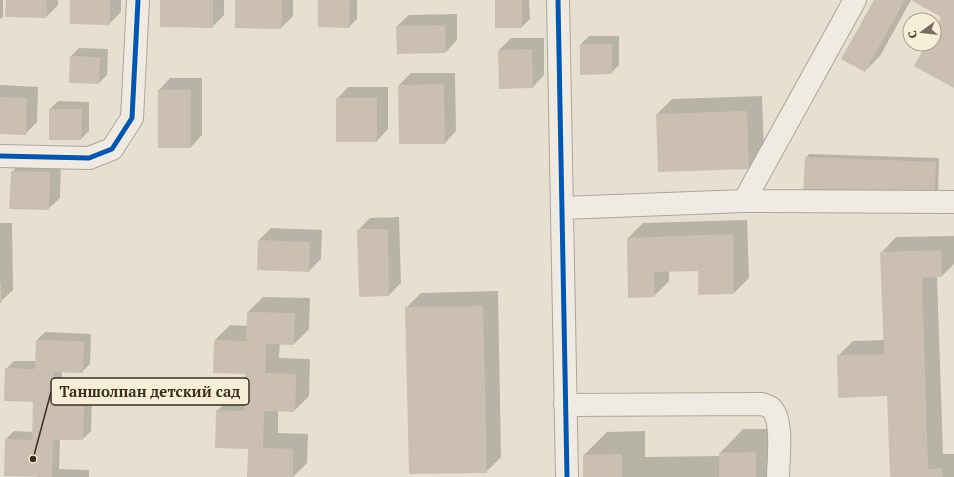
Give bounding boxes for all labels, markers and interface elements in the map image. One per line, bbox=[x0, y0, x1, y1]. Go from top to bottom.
north arrow bbox=[902, 12, 942, 52]
text: С bbox=[905, 29, 920, 40]
callout: Таншолпан детский сад bbox=[51, 378, 249, 405]
text: Таншолпан детский сад bbox=[60, 381, 240, 401]

